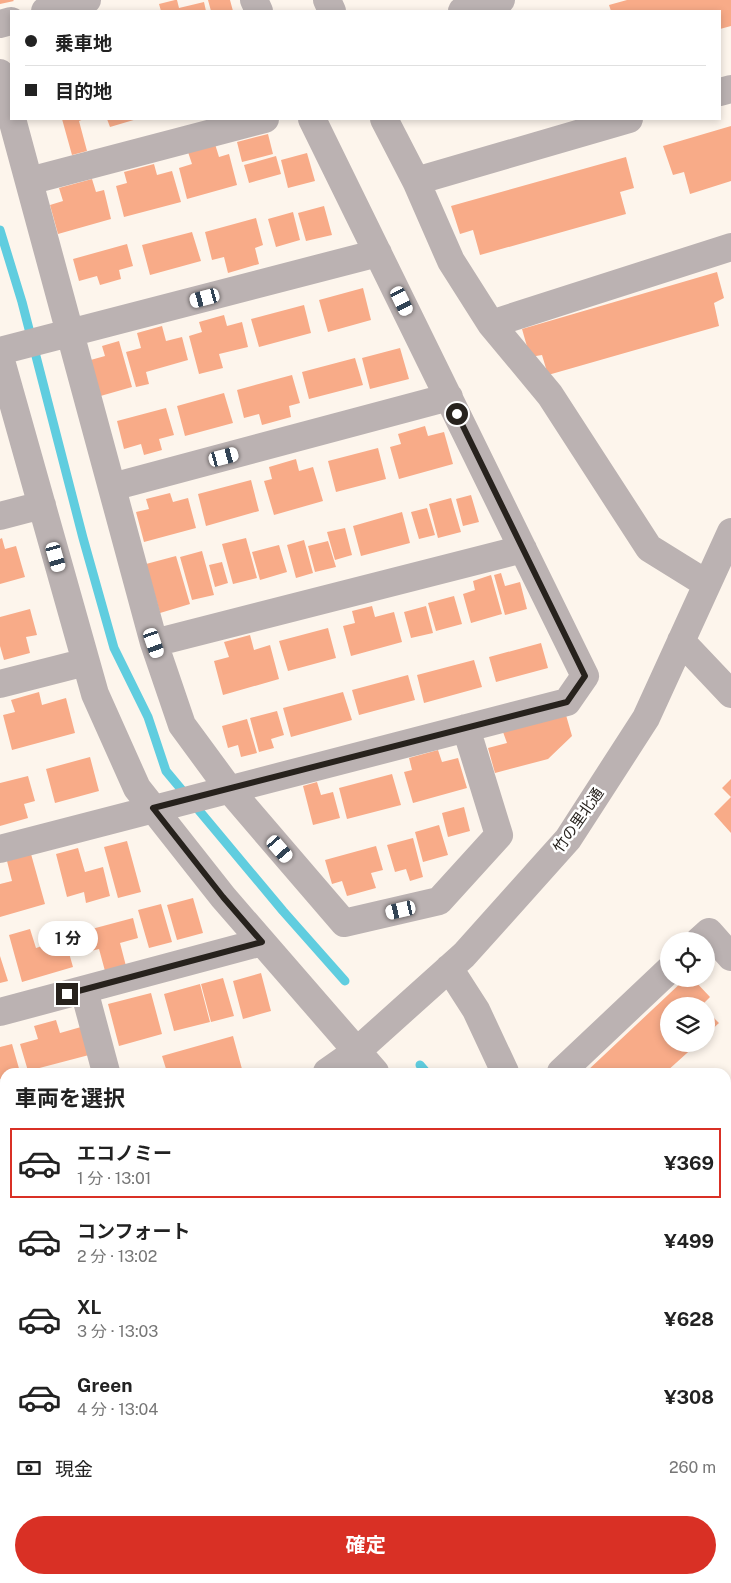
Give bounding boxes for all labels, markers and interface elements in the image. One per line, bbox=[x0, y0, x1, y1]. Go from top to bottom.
text: 乗車地 bbox=[55, 32, 112, 54]
text: 目的地 bbox=[55, 80, 112, 102]
car bbox=[388, 284, 415, 318]
car bbox=[188, 287, 221, 309]
route start bbox=[446, 403, 468, 425]
car bbox=[207, 446, 240, 468]
car bbox=[44, 541, 67, 573]
car bbox=[142, 626, 165, 660]
street label: 竹の里北通 bbox=[550, 784, 606, 856]
car bbox=[264, 833, 295, 865]
car bbox=[384, 899, 417, 921]
callout: 1 分 bbox=[37, 922, 97, 956]
text: 1 分 bbox=[55, 929, 81, 948]
map controls bbox=[660, 932, 715, 1052]
button: locate bbox=[660, 932, 715, 987]
route end bbox=[56, 983, 78, 1005]
button: layers bbox=[660, 997, 715, 1052]
text: 車両を選択 bbox=[15, 1085, 125, 1111]
icon: car bbox=[17, 1141, 62, 1186]
text: エコノミー bbox=[77, 1142, 172, 1164]
text: ¥369 bbox=[664, 1152, 714, 1174]
text: 1 分 · 13:01 bbox=[77, 1169, 151, 1188]
icon: car bbox=[17, 1219, 62, 1264]
text: コンフォート bbox=[77, 1220, 190, 1242]
text: ¥499 bbox=[664, 1230, 714, 1252]
text: 2 分 · 13:02 bbox=[77, 1247, 157, 1266]
text: XL bbox=[77, 1296, 102, 1318]
icon: car bbox=[17, 1297, 62, 1342]
text: ¥628 bbox=[664, 1308, 714, 1330]
text: 3 分 · 13:03 bbox=[77, 1322, 158, 1341]
text: Green bbox=[77, 1374, 132, 1396]
icon: car bbox=[17, 1375, 62, 1420]
text: ¥308 bbox=[664, 1386, 714, 1408]
text: 4 分 · 13:04 bbox=[77, 1400, 158, 1419]
icon: cash bbox=[15, 1454, 43, 1482]
text: 現金 bbox=[55, 1458, 93, 1480]
text: 260 m bbox=[669, 1458, 716, 1477]
button: 確定 bbox=[15, 1516, 716, 1574]

